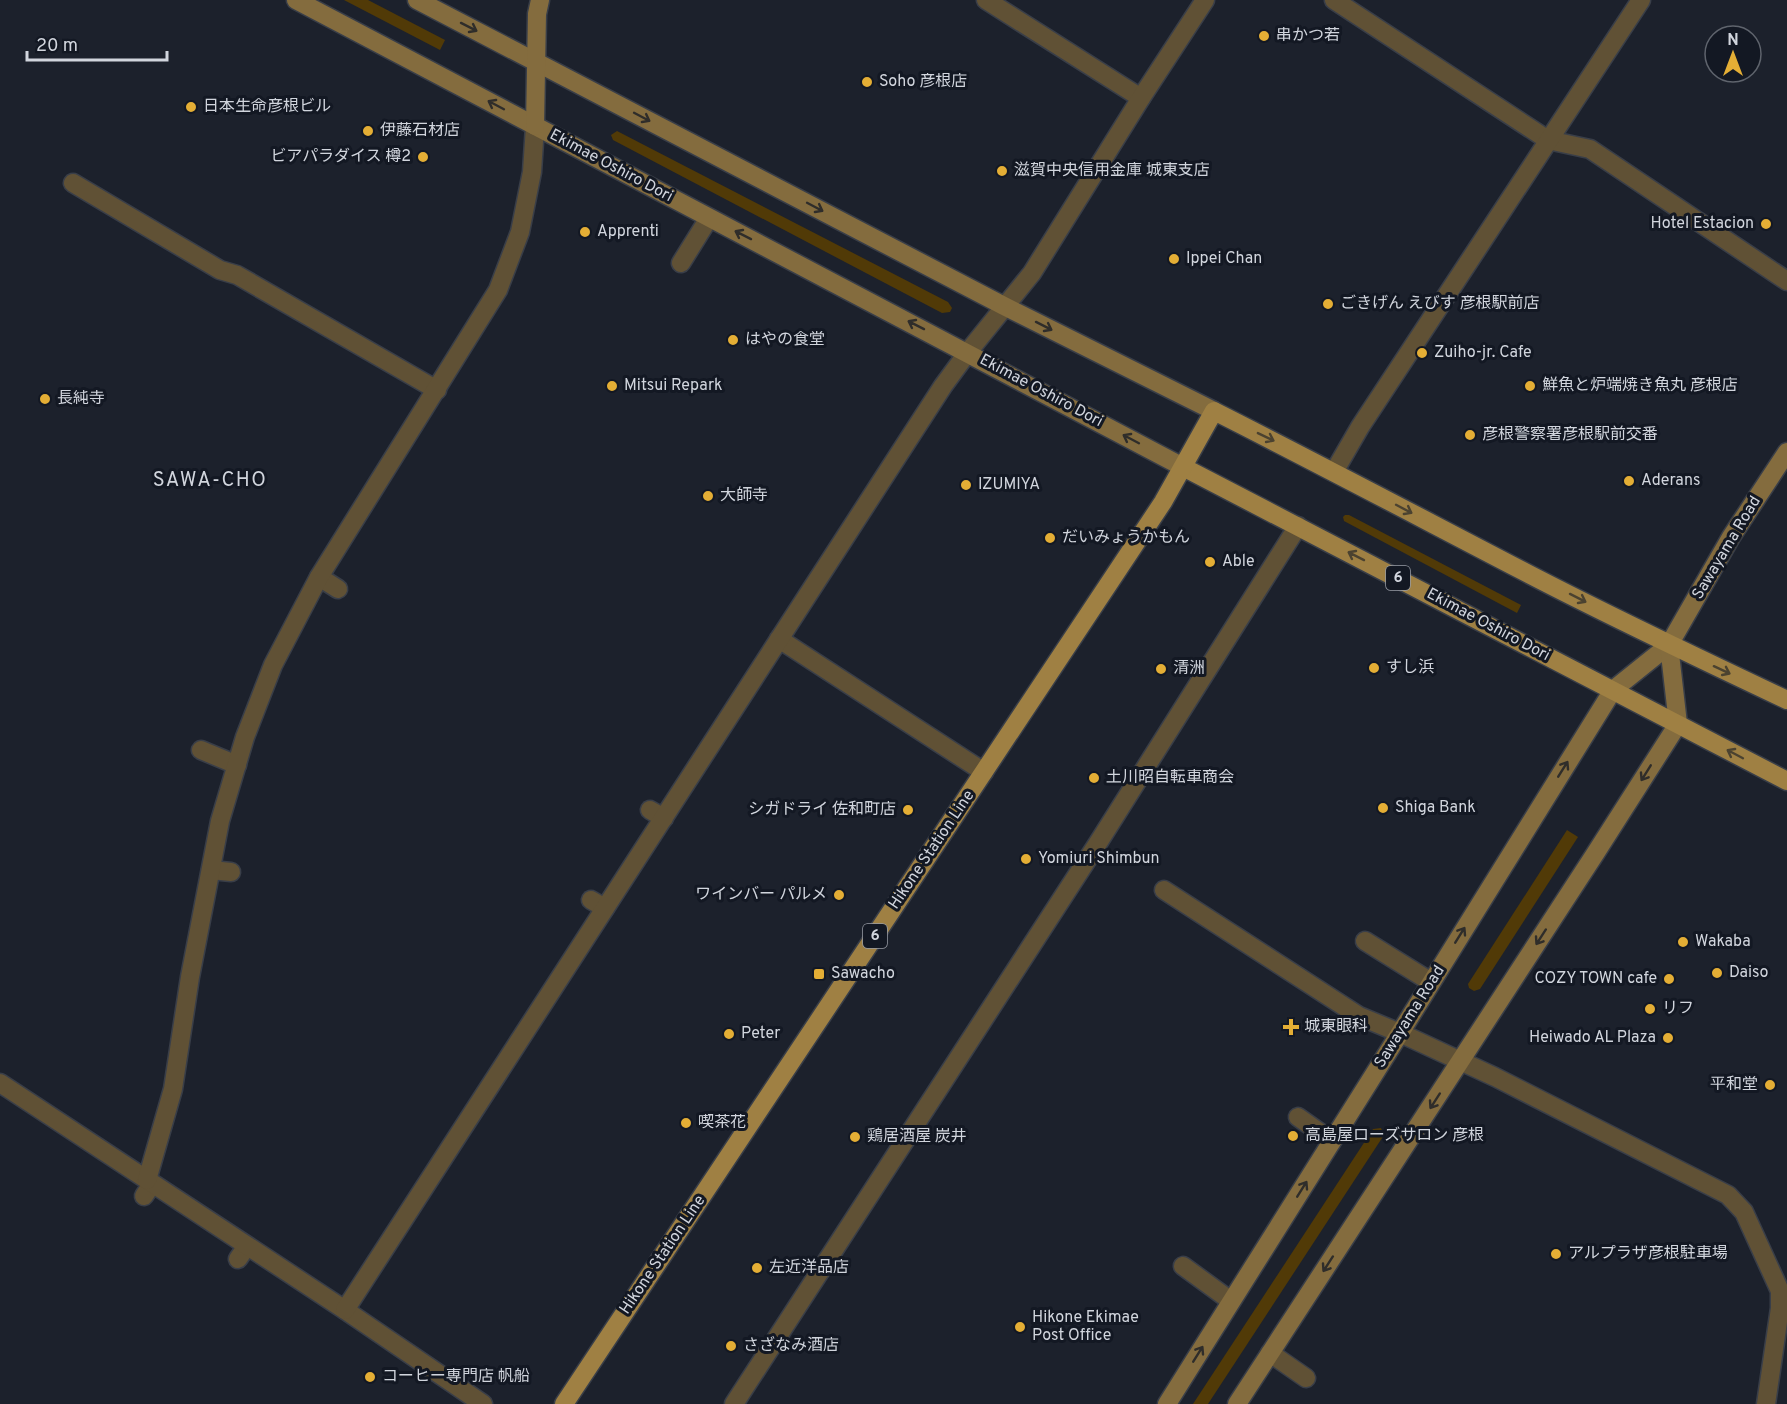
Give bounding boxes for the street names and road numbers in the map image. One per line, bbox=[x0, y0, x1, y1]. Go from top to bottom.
street label: Ekimae Oshiro Dori bbox=[546, 125, 676, 207]
street label: Ekimae Oshiro Dori bbox=[976, 350, 1106, 432]
street label: Sawayama Road bbox=[1688, 493, 1766, 603]
road number: 6 bbox=[1386, 566, 1410, 590]
street label: Ekimae Oshiro Dori bbox=[1423, 584, 1553, 666]
street label: Hikone Station Line bbox=[885, 787, 979, 913]
road number: 6 bbox=[863, 924, 887, 948]
street label: Sawayama Road bbox=[1370, 962, 1450, 1072]
street label: Hikone Station Line bbox=[616, 1192, 710, 1318]

